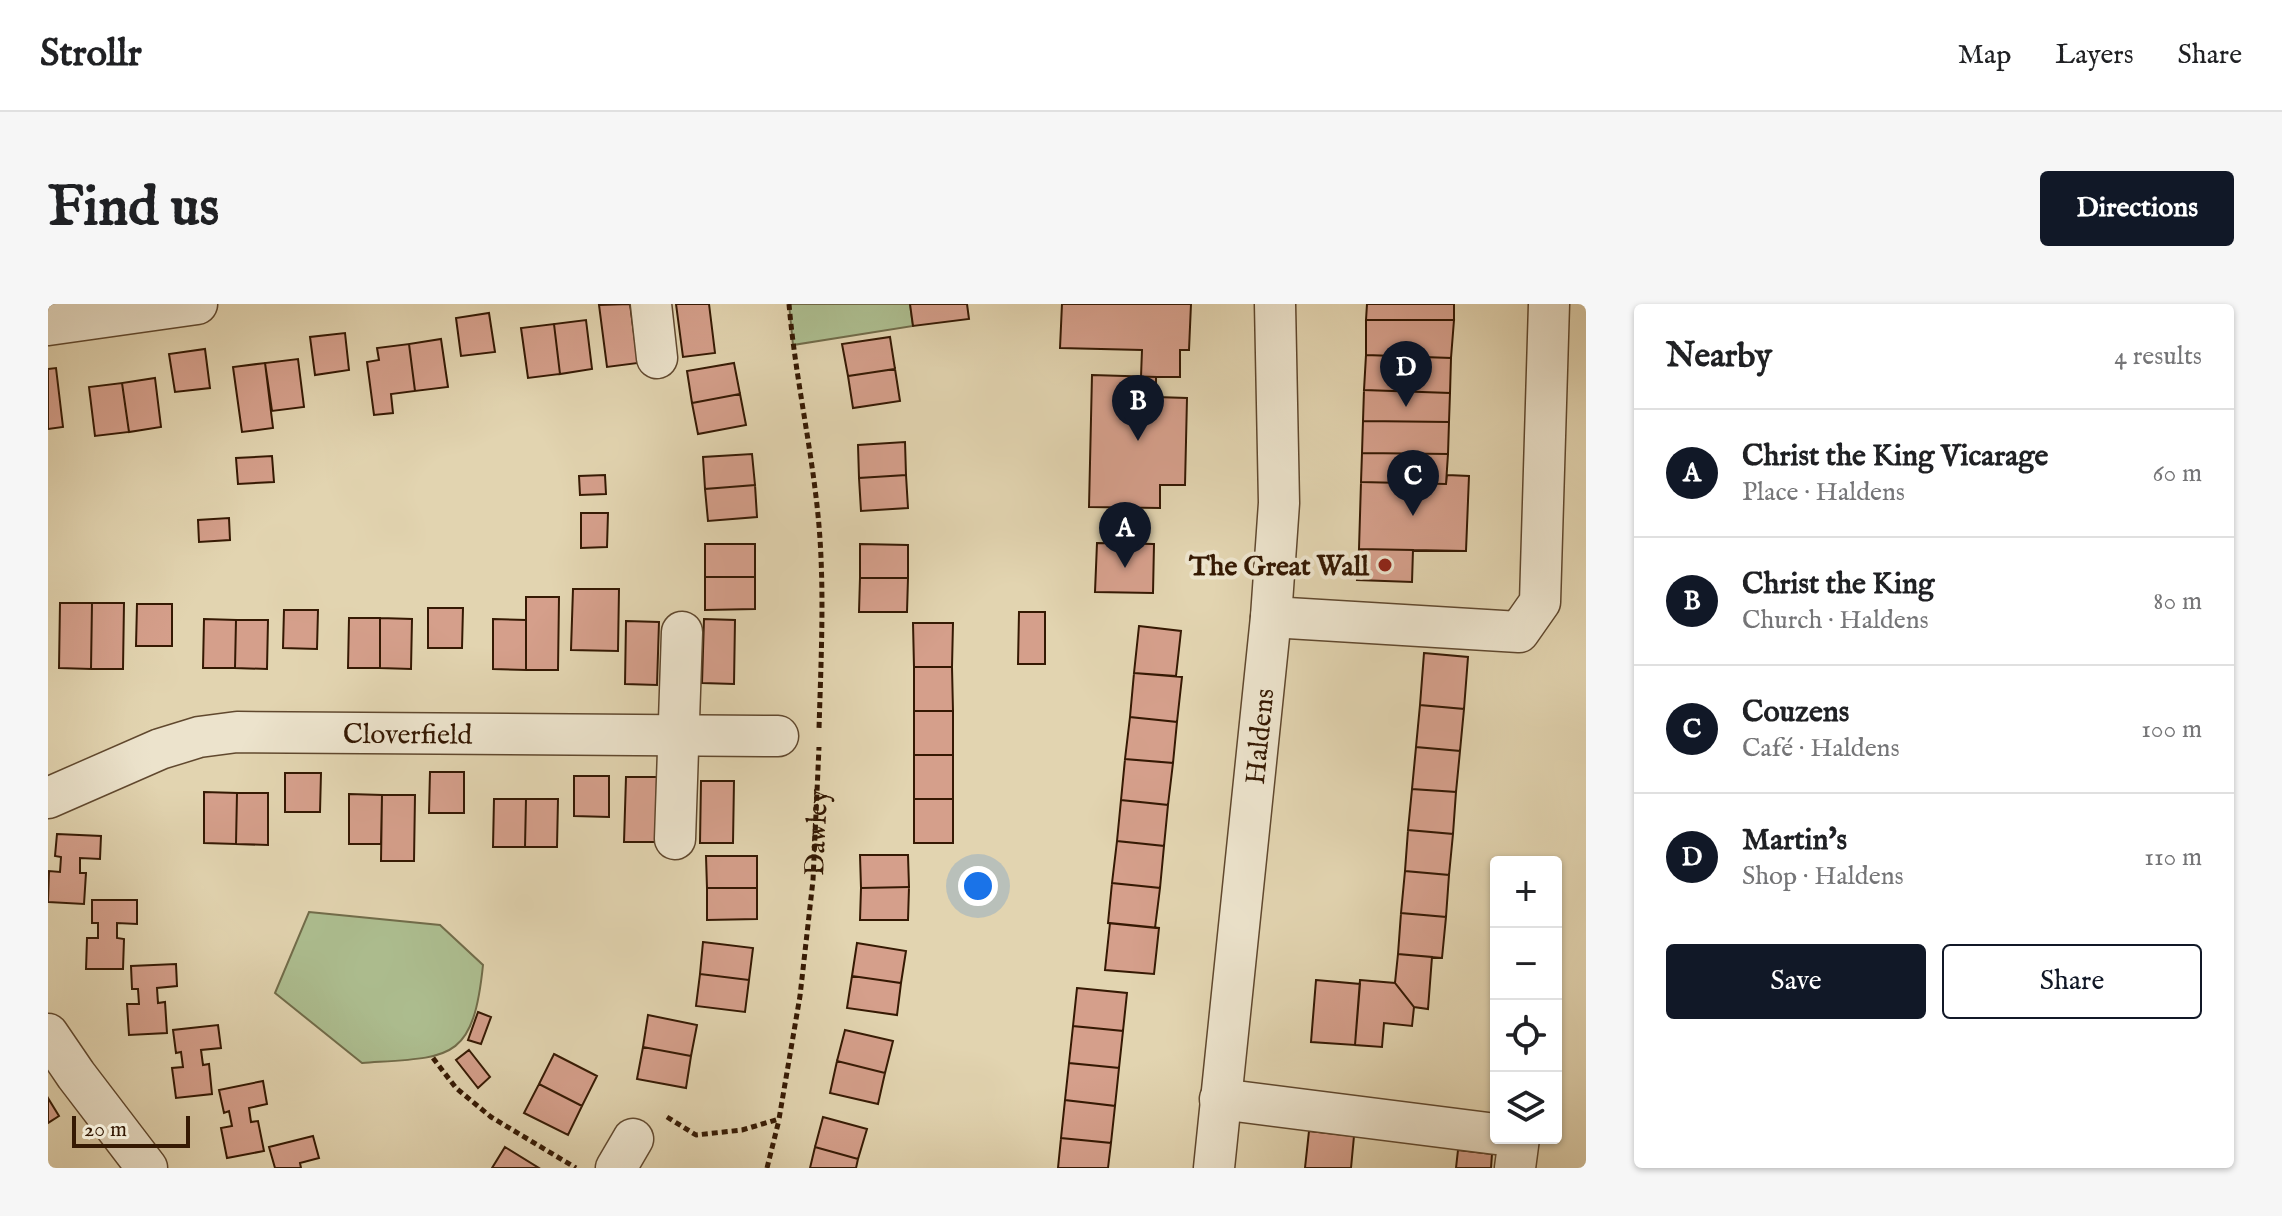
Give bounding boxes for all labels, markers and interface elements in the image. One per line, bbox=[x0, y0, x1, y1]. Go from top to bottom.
text: Strollr bbox=[40, 31, 142, 79]
text: Map bbox=[1958, 38, 2011, 73]
text: Layers bbox=[2055, 38, 2134, 73]
text: Share bbox=[2178, 38, 2242, 73]
button: Directions bbox=[2040, 171, 2234, 246]
text: Find us bbox=[48, 173, 219, 244]
text: Nearby bbox=[1666, 335, 1772, 378]
text: 4 results bbox=[2114, 340, 2202, 373]
pin: D bbox=[1380, 341, 1432, 407]
pin: B bbox=[1112, 375, 1164, 441]
text: Christ the King Vicarage bbox=[1742, 438, 2048, 476]
pin: C bbox=[1387, 450, 1439, 516]
text: A bbox=[1683, 457, 1701, 490]
text: 60 m bbox=[2153, 457, 2202, 490]
text: Place · Haldens bbox=[1742, 476, 1905, 509]
pin: A bbox=[1099, 502, 1151, 568]
place label: The Great Wall bbox=[1188, 550, 1370, 585]
marker: The Great Wall bbox=[1376, 556, 1394, 574]
text: Christ the King bbox=[1742, 566, 1934, 604]
text: B bbox=[1683, 585, 1701, 618]
text: 80 m bbox=[2153, 585, 2202, 618]
text: Church · Haldens bbox=[1742, 604, 1929, 637]
street label: Haldens bbox=[1239, 687, 1284, 786]
text: Couzens bbox=[1742, 694, 1849, 732]
text: C bbox=[1683, 713, 1701, 746]
text: 100 m bbox=[2141, 713, 2202, 746]
street label: Cloverfield bbox=[343, 718, 473, 754]
text: Café · Haldens bbox=[1742, 732, 1900, 765]
street label: Dawley bbox=[798, 788, 837, 877]
text: Martin's bbox=[1742, 822, 1847, 860]
text: D bbox=[1682, 841, 1702, 874]
text: 110 m bbox=[2144, 841, 2202, 874]
map controls bbox=[1490, 856, 1562, 1144]
button: + bbox=[1490, 856, 1562, 928]
text: Shop · Haldens bbox=[1742, 860, 1904, 893]
your location bbox=[958, 866, 998, 906]
button: − bbox=[1490, 928, 1562, 1000]
button: Save bbox=[1666, 944, 1926, 1019]
button: Share bbox=[1942, 944, 2202, 1019]
button: locate bbox=[1490, 1000, 1562, 1072]
button: layers bbox=[1490, 1072, 1562, 1144]
scale bar bbox=[72, 1112, 190, 1148]
text: 20 m bbox=[84, 1116, 127, 1144]

